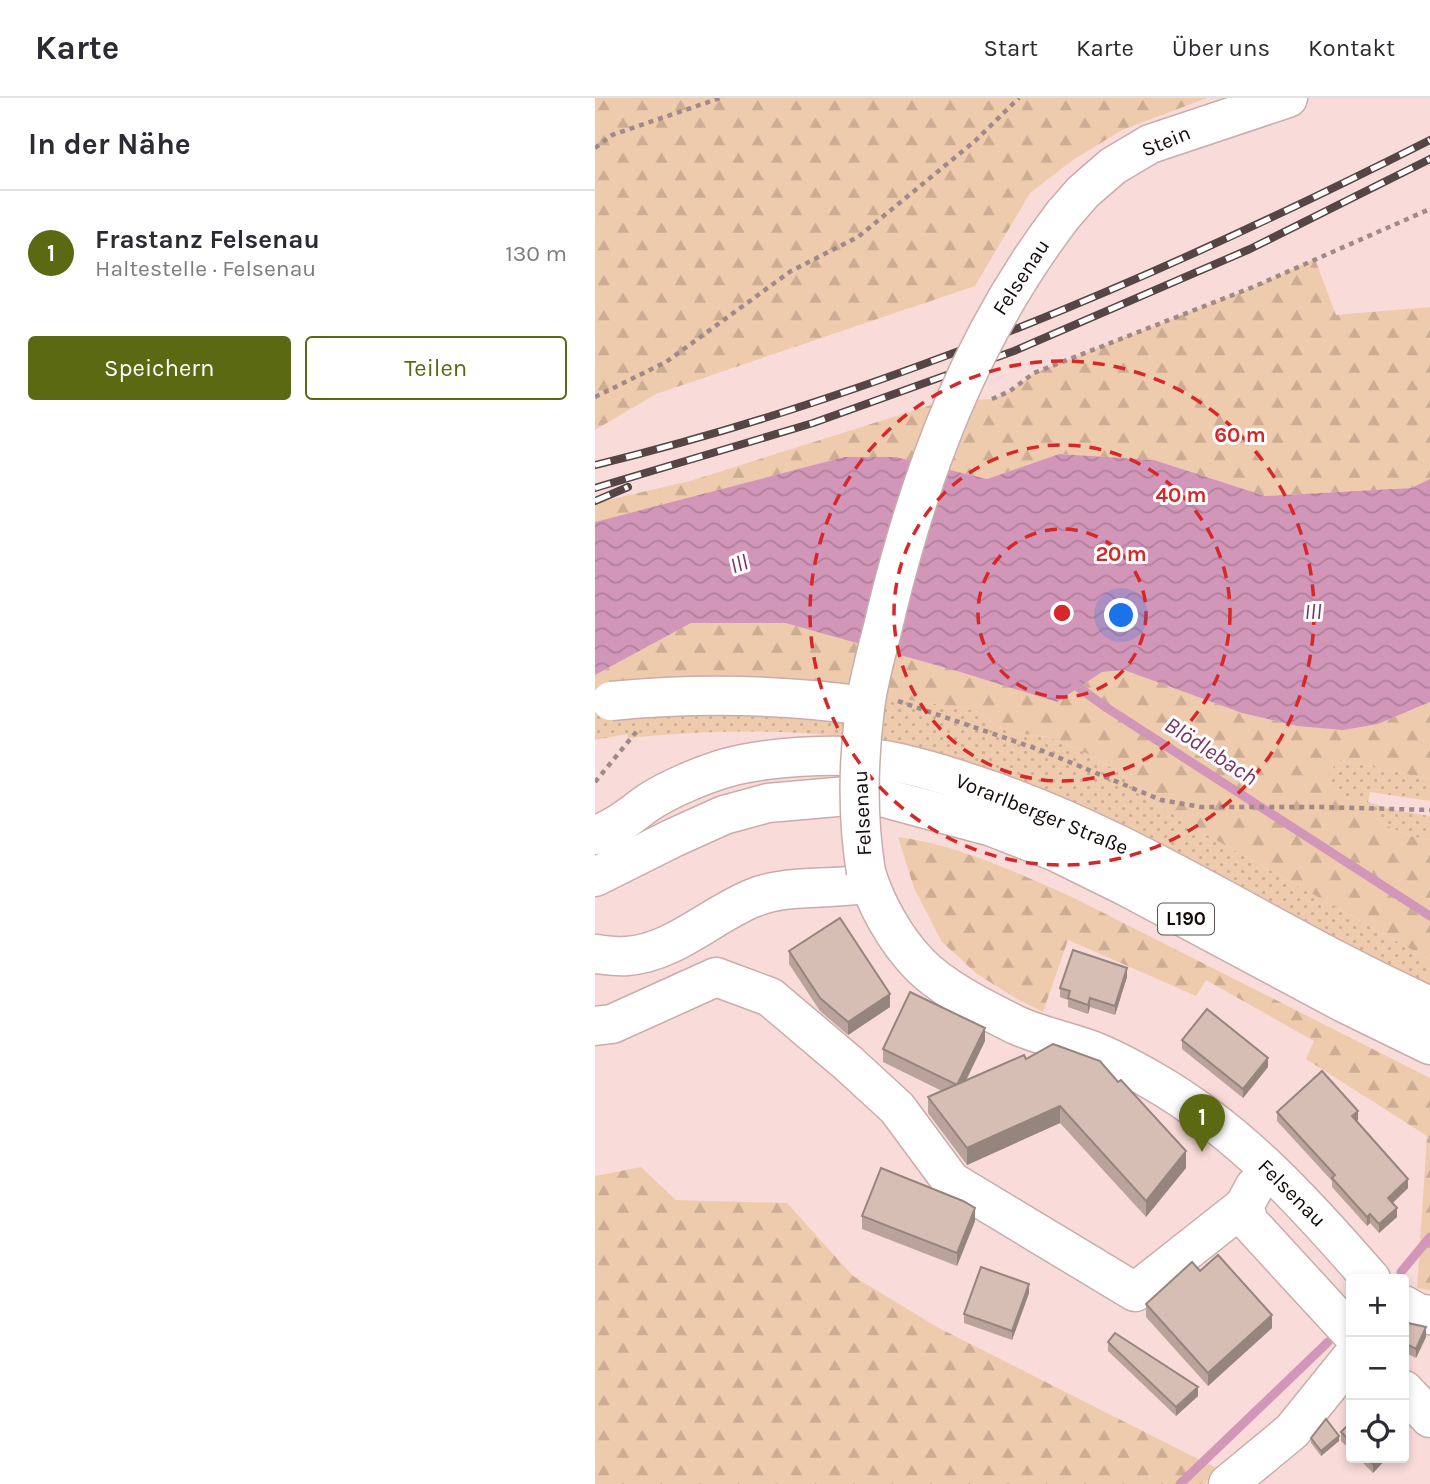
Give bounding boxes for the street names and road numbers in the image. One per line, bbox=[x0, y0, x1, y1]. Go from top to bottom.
street label: Stein bbox=[1138, 120, 1194, 162]
street label: Felsenau bbox=[988, 234, 1054, 320]
street label: Vorarlberger Straße bbox=[952, 768, 1132, 860]
street label: Felsenau bbox=[848, 770, 876, 856]
road number: L190 bbox=[1158, 904, 1214, 934]
street label: Felsenau bbox=[1253, 1154, 1331, 1232]

